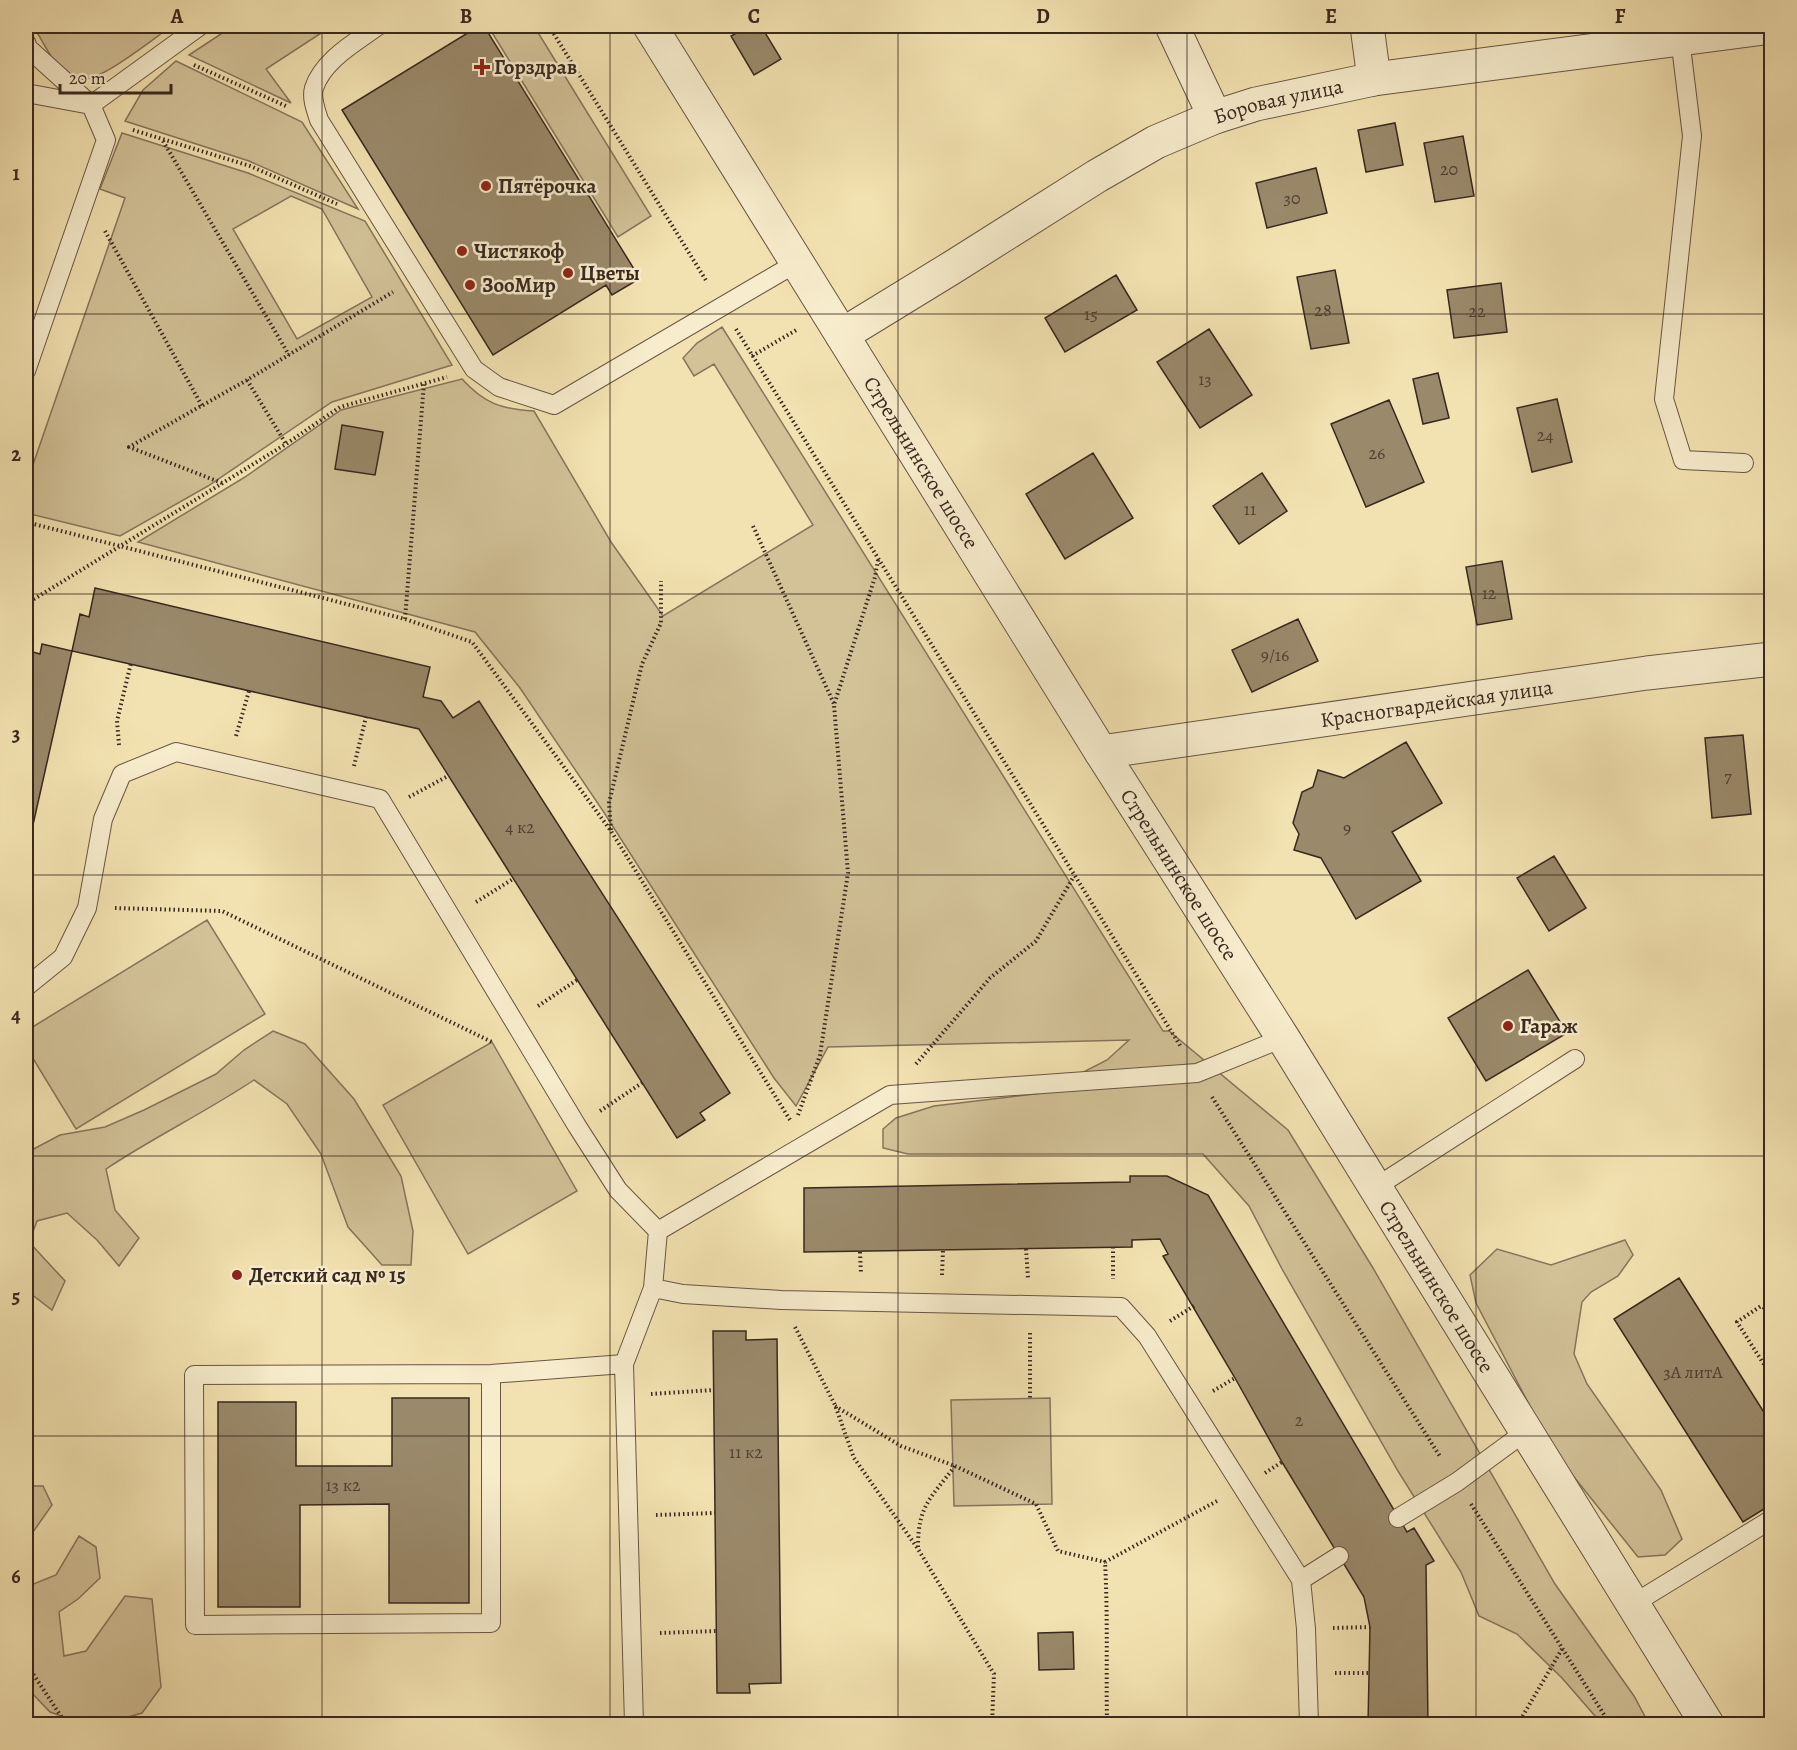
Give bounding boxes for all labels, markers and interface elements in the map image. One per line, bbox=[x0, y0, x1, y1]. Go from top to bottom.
text: A bbox=[170, 3, 184, 30]
text: B bbox=[460, 3, 472, 30]
text: C bbox=[748, 3, 760, 30]
text: D bbox=[1036, 3, 1050, 30]
text: E bbox=[1325, 3, 1337, 30]
text: F bbox=[1615, 3, 1626, 30]
place label: Горздрав bbox=[494, 53, 577, 81]
scale bar bbox=[60, 57, 171, 95]
marker: Горздрав bbox=[475, 60, 489, 74]
text: 20 m bbox=[69, 66, 106, 90]
street label: Боровая улица bbox=[1210, 72, 1346, 131]
house number: 20 bbox=[1440, 157, 1458, 181]
text: 1 bbox=[12, 160, 20, 187]
place label: Пятёрочка bbox=[498, 172, 597, 200]
marker: Пятёрочка bbox=[479, 179, 493, 193]
house number: 30 bbox=[1283, 186, 1301, 210]
place label: Чистякоф bbox=[474, 237, 565, 265]
marker: Чистякоф bbox=[455, 244, 469, 258]
place label: Цветы bbox=[580, 259, 640, 287]
marker: Цветы bbox=[561, 266, 575, 280]
place label: ЗооМир bbox=[482, 271, 556, 299]
marker: ЗооМир bbox=[463, 278, 477, 292]
house number: 28 bbox=[1314, 298, 1332, 322]
house number: 22 bbox=[1468, 299, 1486, 323]
house number: 15 bbox=[1084, 302, 1098, 326]
house number: 13 bbox=[1198, 367, 1212, 391]
street label: Стрельнинское шоссе bbox=[857, 371, 985, 554]
house number: 24 bbox=[1537, 423, 1553, 447]
text: 2 bbox=[11, 441, 21, 468]
house number: 26 bbox=[1369, 441, 1385, 465]
house number: 11 bbox=[1244, 497, 1256, 521]
house number: 12 bbox=[1482, 581, 1497, 605]
house number: 9/16 bbox=[1261, 643, 1289, 667]
street label: Красногвардейская улица bbox=[1318, 673, 1555, 734]
text: 3 bbox=[12, 721, 20, 748]
house number: 7 bbox=[1724, 764, 1732, 788]
street label: Стрельнинское шоссе bbox=[1114, 783, 1244, 966]
house number: 4 к2 bbox=[505, 815, 535, 839]
house number: 9 bbox=[1343, 816, 1351, 840]
text: 4 bbox=[11, 1002, 21, 1029]
place label: Гараж bbox=[1520, 1012, 1578, 1040]
marker: Гараж bbox=[1501, 1019, 1515, 1033]
street label: Стрельнинское шоссе bbox=[1373, 1195, 1501, 1378]
place label: Детский сад № 15 bbox=[249, 1261, 406, 1289]
marker: Детский сад № 15 bbox=[230, 1268, 244, 1282]
text: 5 bbox=[12, 1283, 20, 1310]
house number: 3А литА bbox=[1663, 1360, 1723, 1384]
house number: 2 bbox=[1295, 1408, 1304, 1432]
house number: 11 к2 bbox=[729, 1440, 763, 1464]
house number: 13 к2 bbox=[325, 1473, 361, 1497]
text: 6 bbox=[11, 1563, 21, 1590]

